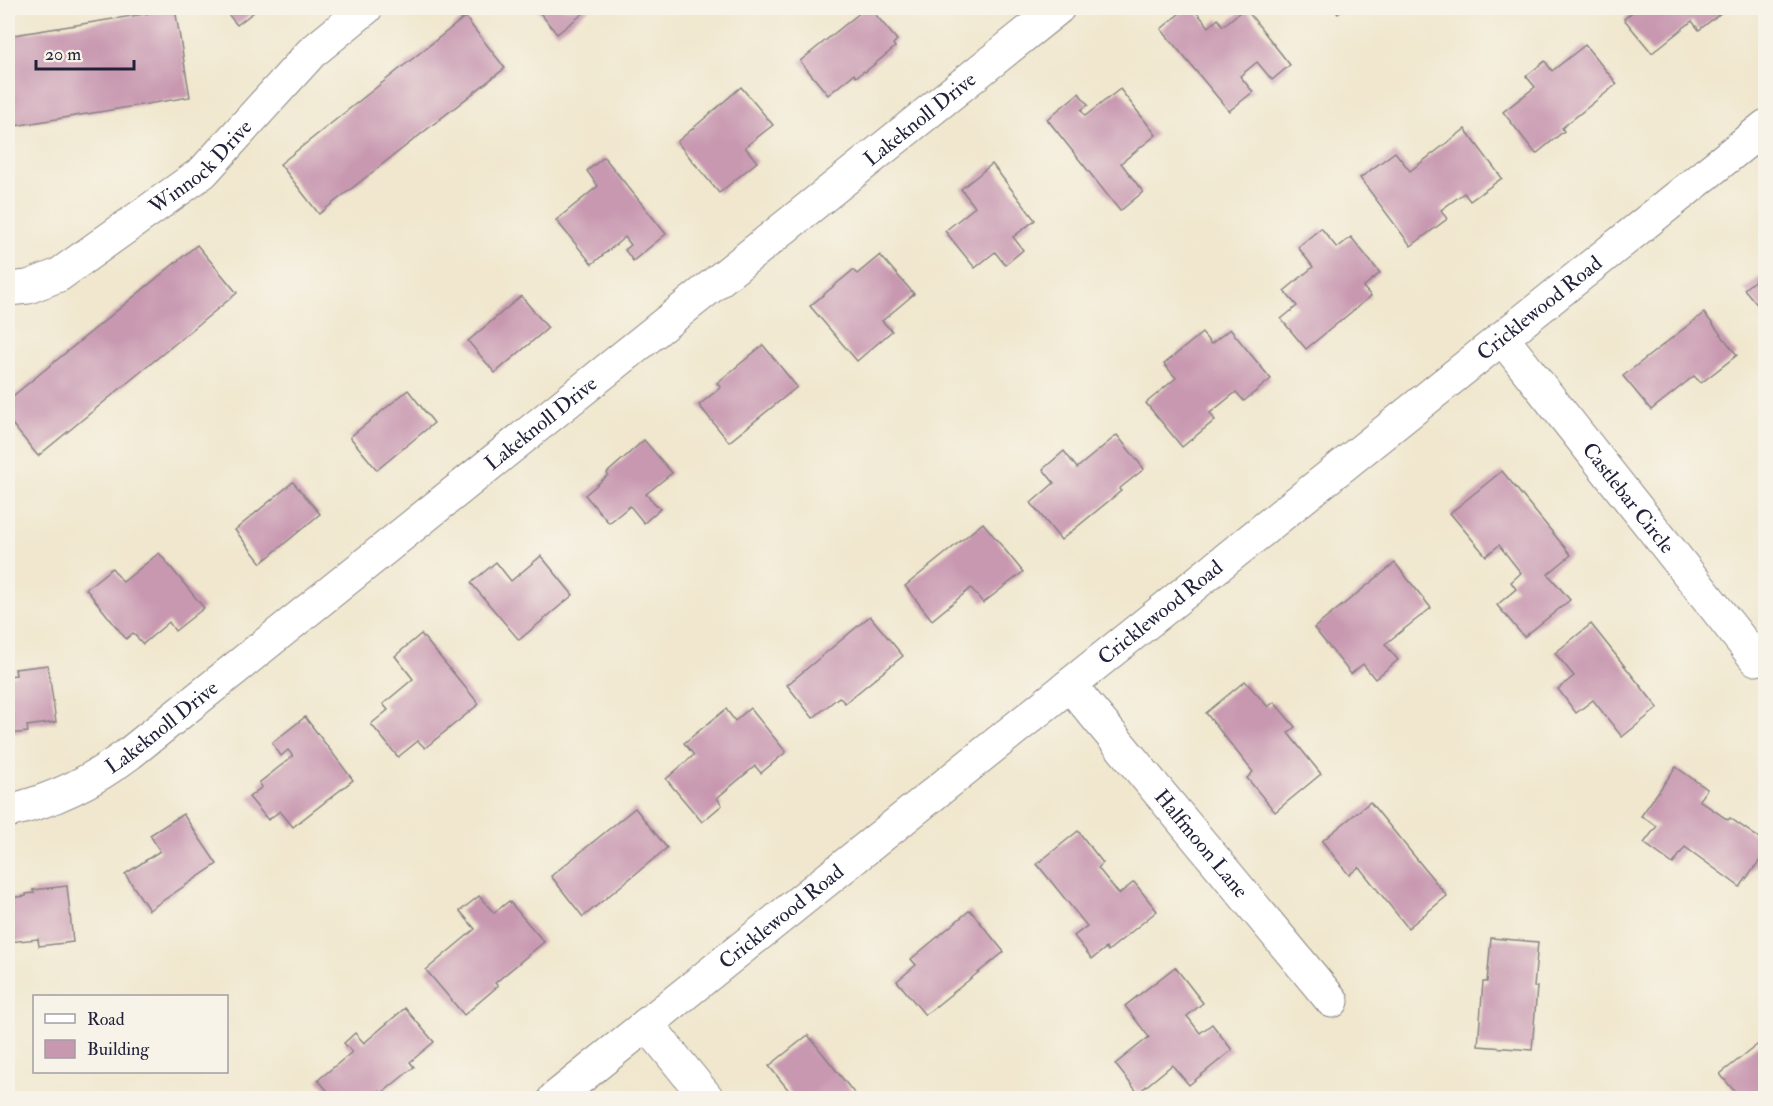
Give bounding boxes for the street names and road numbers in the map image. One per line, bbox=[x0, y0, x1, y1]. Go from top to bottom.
street label: Lakeknoll Drive bbox=[858, 66, 982, 172]
street label: Winnock Drive bbox=[143, 114, 258, 220]
street label: Cricklewood Road bbox=[1471, 249, 1608, 366]
street label: Lakeknoll Drive bbox=[479, 370, 603, 476]
street label: Castlebar Circle bbox=[1576, 437, 1681, 559]
street label: Cricklewood Road bbox=[1092, 553, 1229, 671]
street label: Lakeknoll Drive bbox=[100, 674, 224, 780]
street label: Halfmoon Lane bbox=[1149, 784, 1255, 904]
street label: Cricklewood Road bbox=[713, 858, 850, 975]

